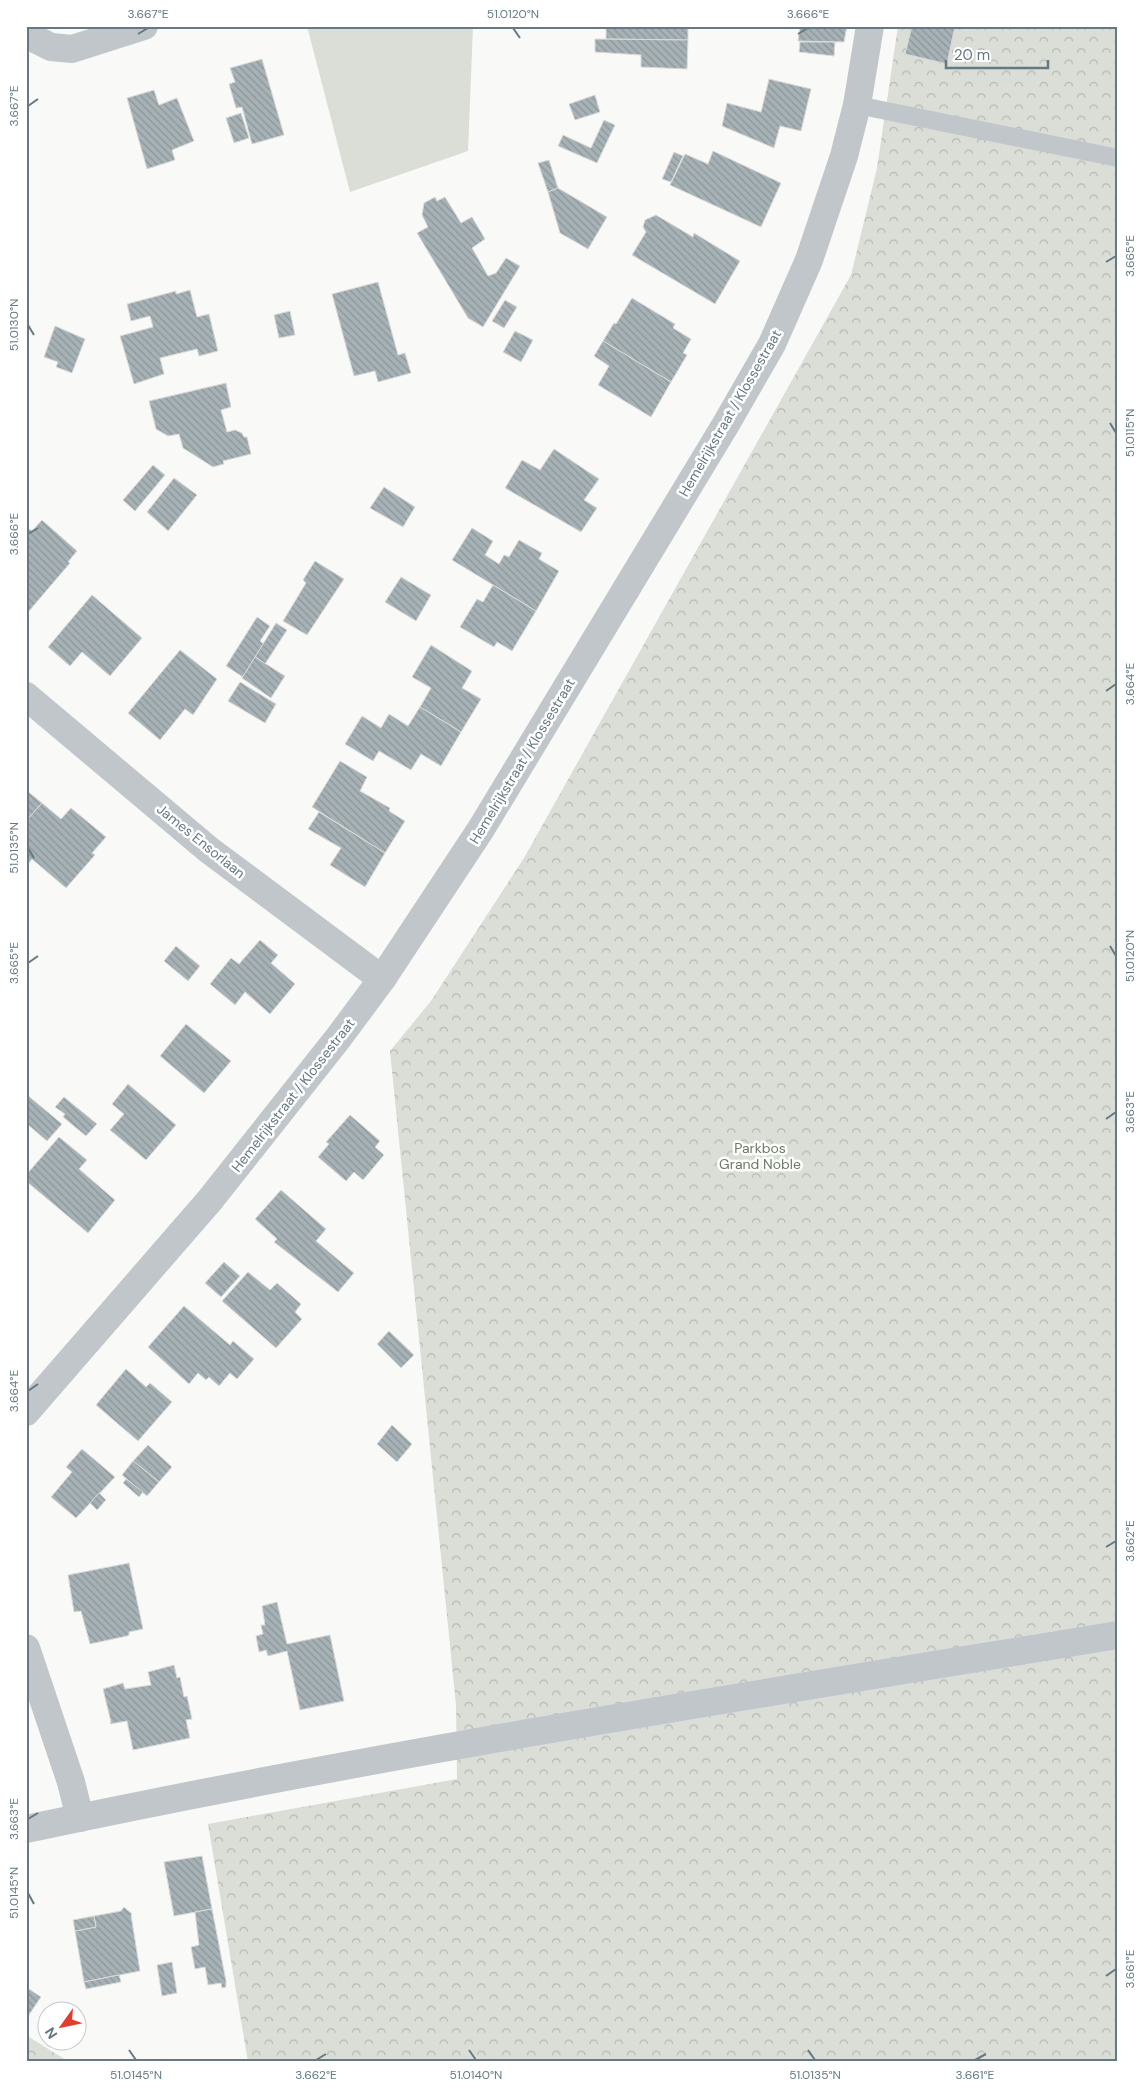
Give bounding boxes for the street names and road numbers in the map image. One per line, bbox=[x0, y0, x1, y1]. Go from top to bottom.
street label: Hemelrijkstraat / Klossestraat bbox=[675, 326, 785, 500]
street label: Hemelrijkstraat / Klossestraat bbox=[465, 675, 579, 847]
street label: James Ensorlaan bbox=[153, 800, 249, 882]
street label: Hemelrijkstraat / Klossestraat bbox=[227, 1015, 359, 1175]

